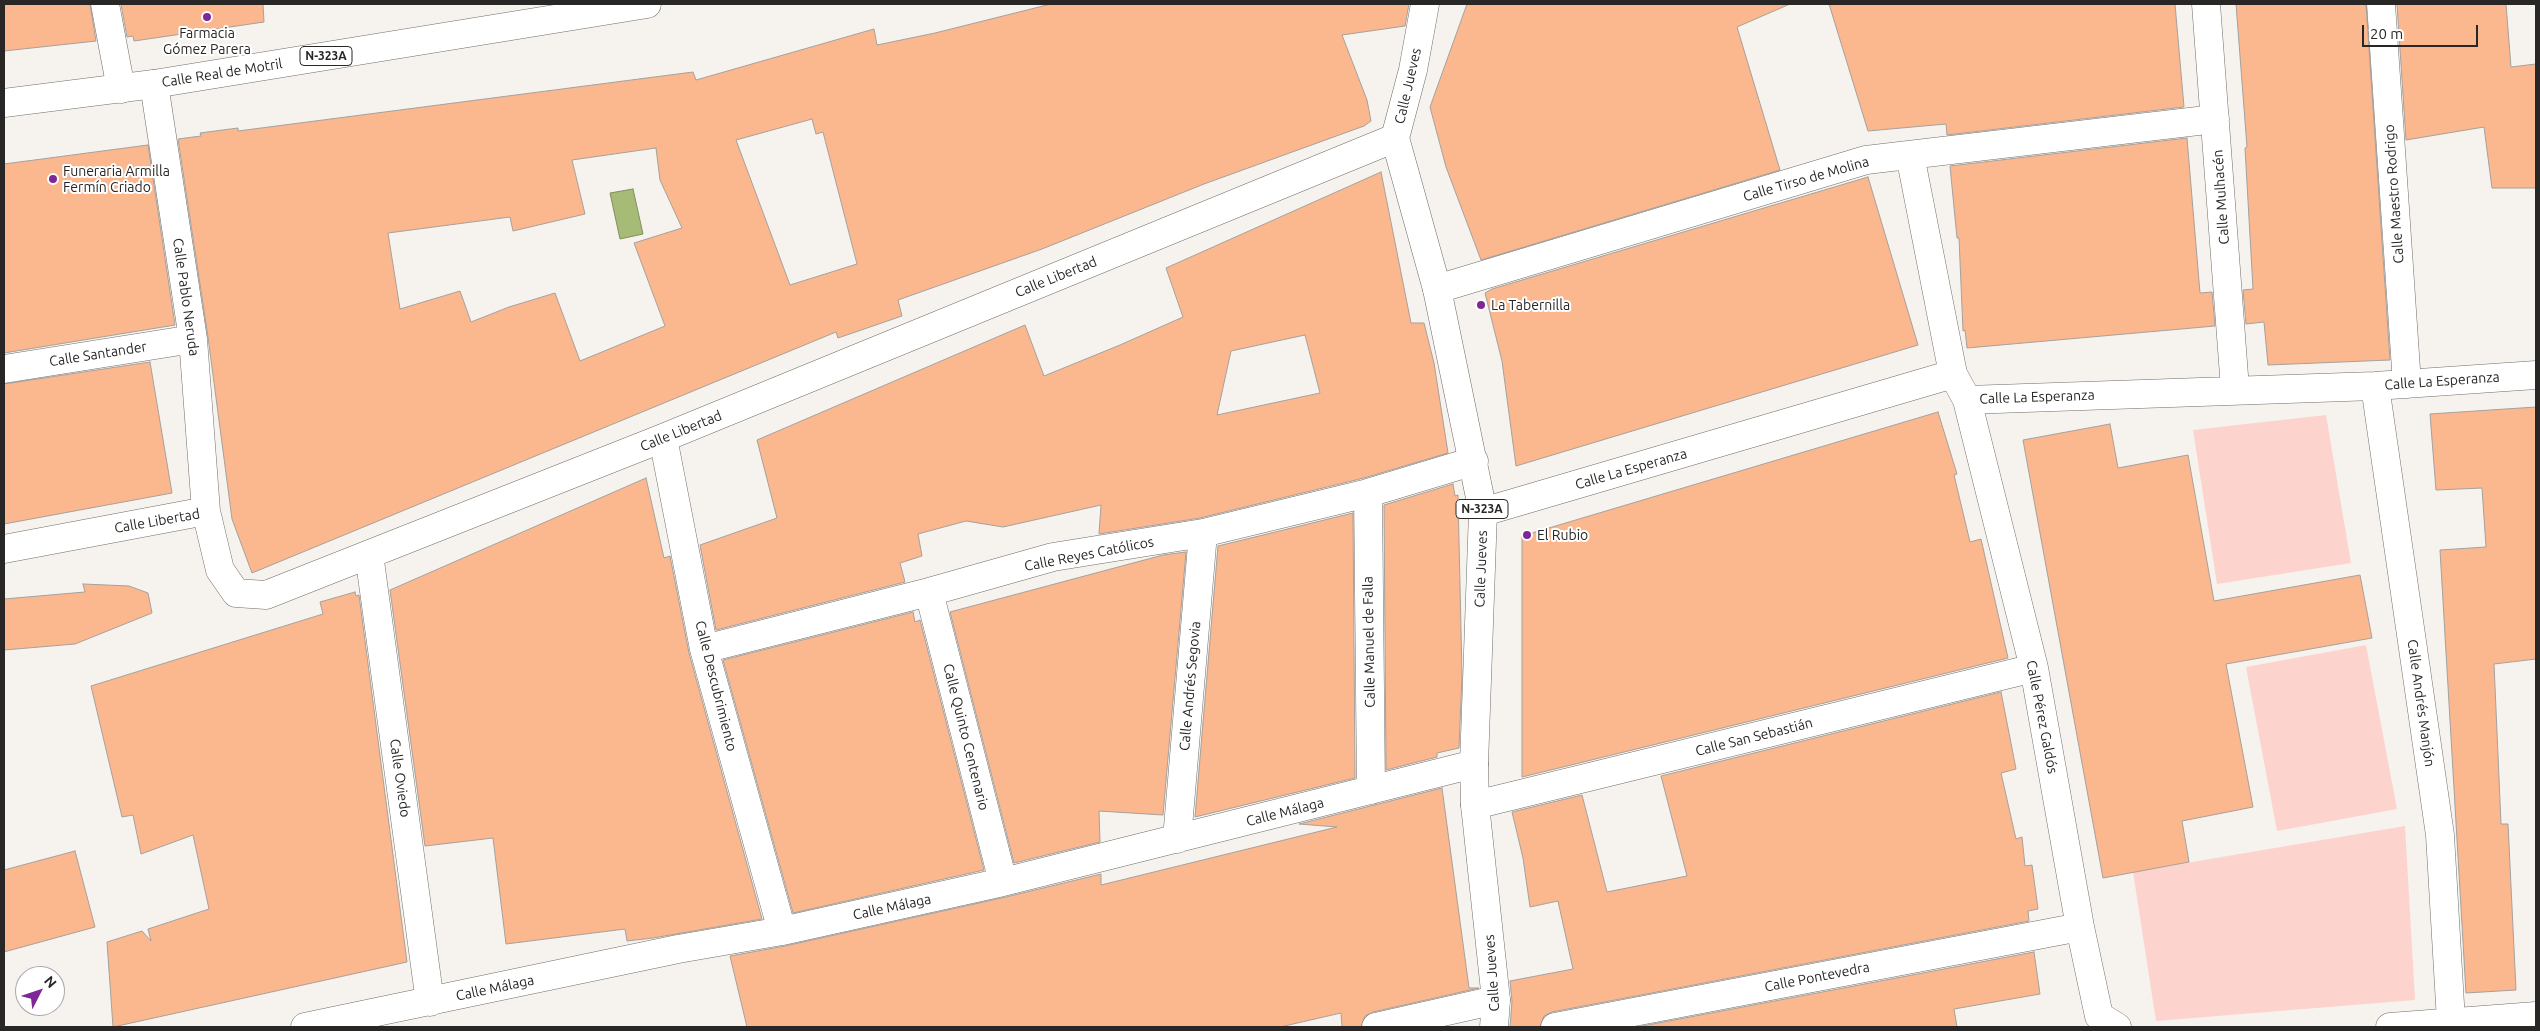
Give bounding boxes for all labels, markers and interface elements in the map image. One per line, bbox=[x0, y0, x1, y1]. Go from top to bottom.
marker: Farmacia Gómez Parera bbox=[201, 11, 213, 23]
scale bar bbox=[2365, 15, 2481, 47]
place label: Farmacia Gómez Parera bbox=[163, 25, 251, 58]
text: 20 m bbox=[2370, 25, 2403, 42]
road number: N-323A bbox=[300, 46, 352, 66]
street label: Calle Jueves bbox=[1391, 46, 1425, 126]
street label: Calle Real de Motril bbox=[160, 55, 284, 91]
street label: Calle Maestro Rodrigo bbox=[2381, 124, 2407, 264]
street label: Calle Mulhacén bbox=[2209, 149, 2233, 245]
street label: Calle Tirso de Molina bbox=[1741, 153, 1871, 205]
place label: Funeraria Armilla Fermín Criado bbox=[63, 163, 170, 196]
marker: Funeraria Armilla Fermín Criado bbox=[47, 173, 59, 185]
street label: Calle Pablo Neruda bbox=[169, 237, 203, 357]
street label: Calle Libertad bbox=[1013, 253, 1099, 301]
place label: La Tabernilla bbox=[1491, 297, 1570, 313]
marker: La Tabernilla bbox=[1475, 299, 1487, 311]
street label: Calle Santander bbox=[48, 338, 148, 370]
street label: Calle La Esperanza bbox=[2384, 369, 2500, 393]
street label: Calle La Esperanza bbox=[1979, 387, 2095, 407]
street label: Calle Libertad bbox=[638, 407, 724, 455]
street label: Calle La Esperanza bbox=[1573, 445, 1689, 493]
road number: N-323A bbox=[1456, 499, 1508, 518]
street label: Calle Libertad bbox=[113, 505, 201, 537]
place label: El Rubio bbox=[1537, 527, 1588, 543]
marker: El Rubio bbox=[1521, 529, 1533, 541]
street label: Calle Jueves bbox=[1471, 530, 1491, 608]
street label: Calle Reyes Católicos bbox=[1023, 533, 1155, 575]
street label: Calle Manuel de Falla bbox=[1359, 576, 1379, 708]
street label: Calle Descubrimiento bbox=[692, 619, 740, 753]
street label: Calle Andrés Segovia bbox=[1176, 620, 1204, 752]
street label: Calle Andrés Manjón bbox=[2404, 638, 2438, 768]
street label: Calle Pérez Galdós bbox=[2023, 659, 2061, 775]
street label: Calle Quinto Centenario bbox=[940, 662, 992, 812]
street label: Calle San Sebastián bbox=[1694, 714, 1814, 760]
street label: Calle Oviedo bbox=[386, 738, 414, 818]
street label: Calle Málaga bbox=[1244, 794, 1326, 830]
street label: Calle Málaga bbox=[851, 891, 933, 923]
street label: Calle Jueves bbox=[1481, 934, 1503, 1012]
street label: Calle Pontevedra bbox=[1763, 959, 1871, 995]
north arrow bbox=[15, 966, 65, 1016]
street label: Calle Málaga bbox=[454, 972, 536, 1004]
text: N bbox=[41, 973, 60, 991]

